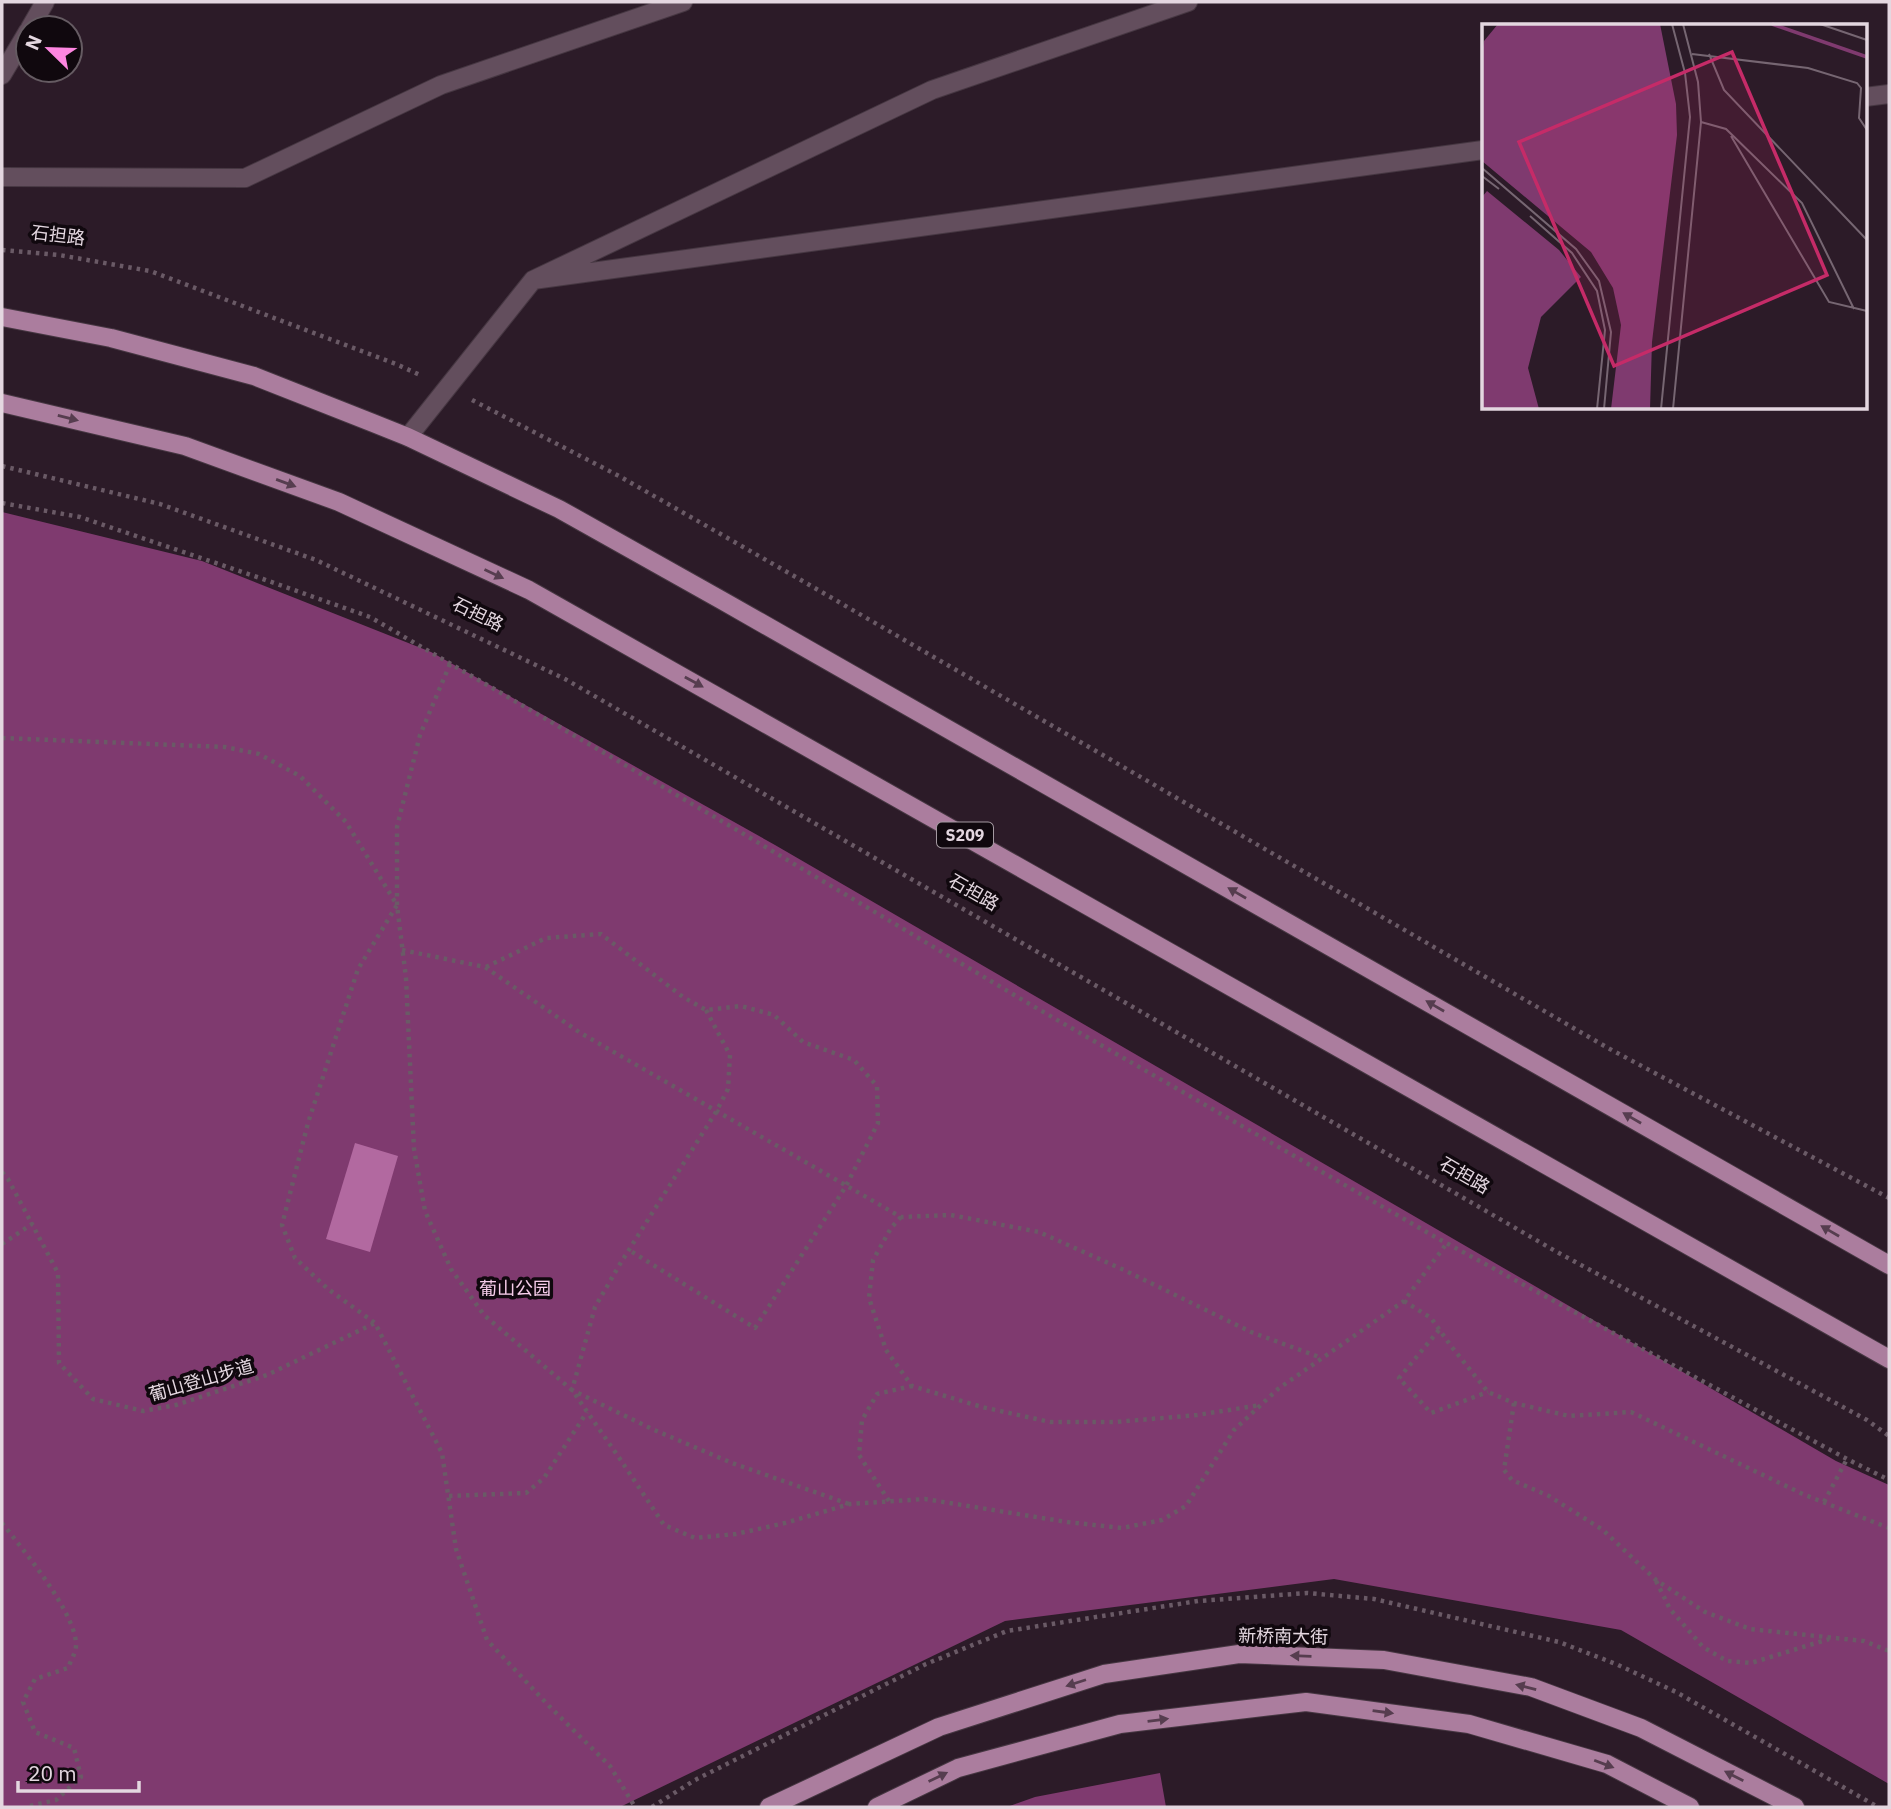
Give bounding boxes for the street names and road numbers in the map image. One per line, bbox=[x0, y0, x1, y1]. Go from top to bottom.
street label: 石担路 bbox=[30, 220, 86, 250]
street label: 石担路 bbox=[449, 592, 507, 636]
road number: S209 bbox=[937, 822, 993, 848]
street label: 石担路 bbox=[945, 869, 1003, 915]
street label: 石担路 bbox=[1436, 1152, 1494, 1198]
street label: 葡山登山步道 bbox=[146, 1354, 256, 1406]
street label: 新桥南大街 bbox=[1238, 1624, 1328, 1648]

